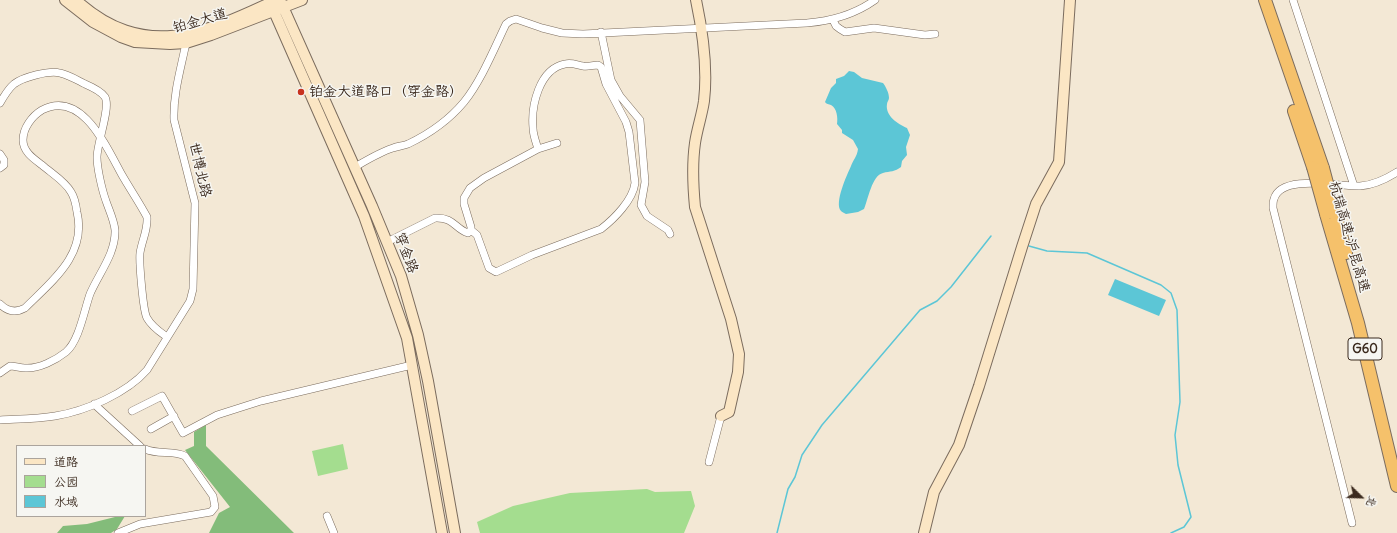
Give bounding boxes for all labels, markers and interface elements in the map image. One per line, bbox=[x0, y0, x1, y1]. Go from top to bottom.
street label: 铂金大道 bbox=[171, 5, 229, 37]
place label: 铂金大道路口（穿金路） bbox=[309, 84, 463, 100]
marker: 铂金大道路口（穿金路） bbox=[296, 87, 306, 97]
street label: 世博北路 bbox=[186, 141, 214, 199]
street label: 杭瑞高速;沪昆高速 bbox=[1325, 179, 1373, 295]
street label: 穿金路 bbox=[391, 230, 421, 276]
road number: G60 bbox=[1348, 338, 1382, 360]
legend bbox=[16, 445, 146, 517]
text: 道路 bbox=[54, 454, 78, 469]
text: 公园 bbox=[54, 474, 78, 489]
north arrow bbox=[1341, 477, 1381, 517]
text: 水域 bbox=[54, 494, 78, 509]
text: 北 bbox=[1363, 494, 1381, 509]

